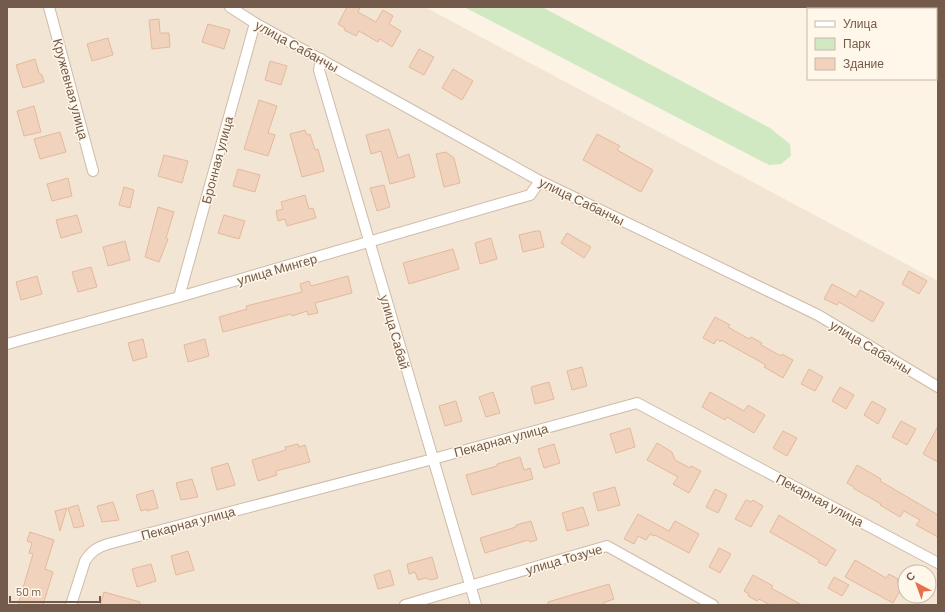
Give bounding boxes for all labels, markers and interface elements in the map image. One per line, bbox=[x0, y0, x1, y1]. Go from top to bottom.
legend bbox=[807, 8, 937, 80]
text: Улица bbox=[843, 16, 877, 31]
street label: улица Сабанчы bbox=[253, 17, 341, 75]
text: Парк bbox=[843, 36, 871, 51]
street label: Кружевная улица bbox=[50, 37, 92, 142]
text: Здание bbox=[843, 56, 884, 71]
street label: Бронная улица bbox=[198, 114, 237, 206]
street label: улица Сабанчы bbox=[537, 173, 627, 229]
street label: улица Мингер bbox=[235, 250, 319, 288]
street label: улица Сабай bbox=[377, 293, 413, 371]
street label: улица Сабанчы bbox=[827, 316, 915, 378]
street label: Пекарная улица bbox=[452, 420, 551, 460]
street label: Пекарная улица bbox=[774, 470, 867, 530]
street label: Пекарная улица bbox=[139, 503, 238, 543]
street label: улица Тозуче bbox=[524, 540, 604, 578]
north arrow bbox=[897, 564, 937, 604]
text: С bbox=[903, 569, 917, 584]
scale bar bbox=[10, 578, 100, 604]
text: 50 m bbox=[16, 584, 41, 598]

